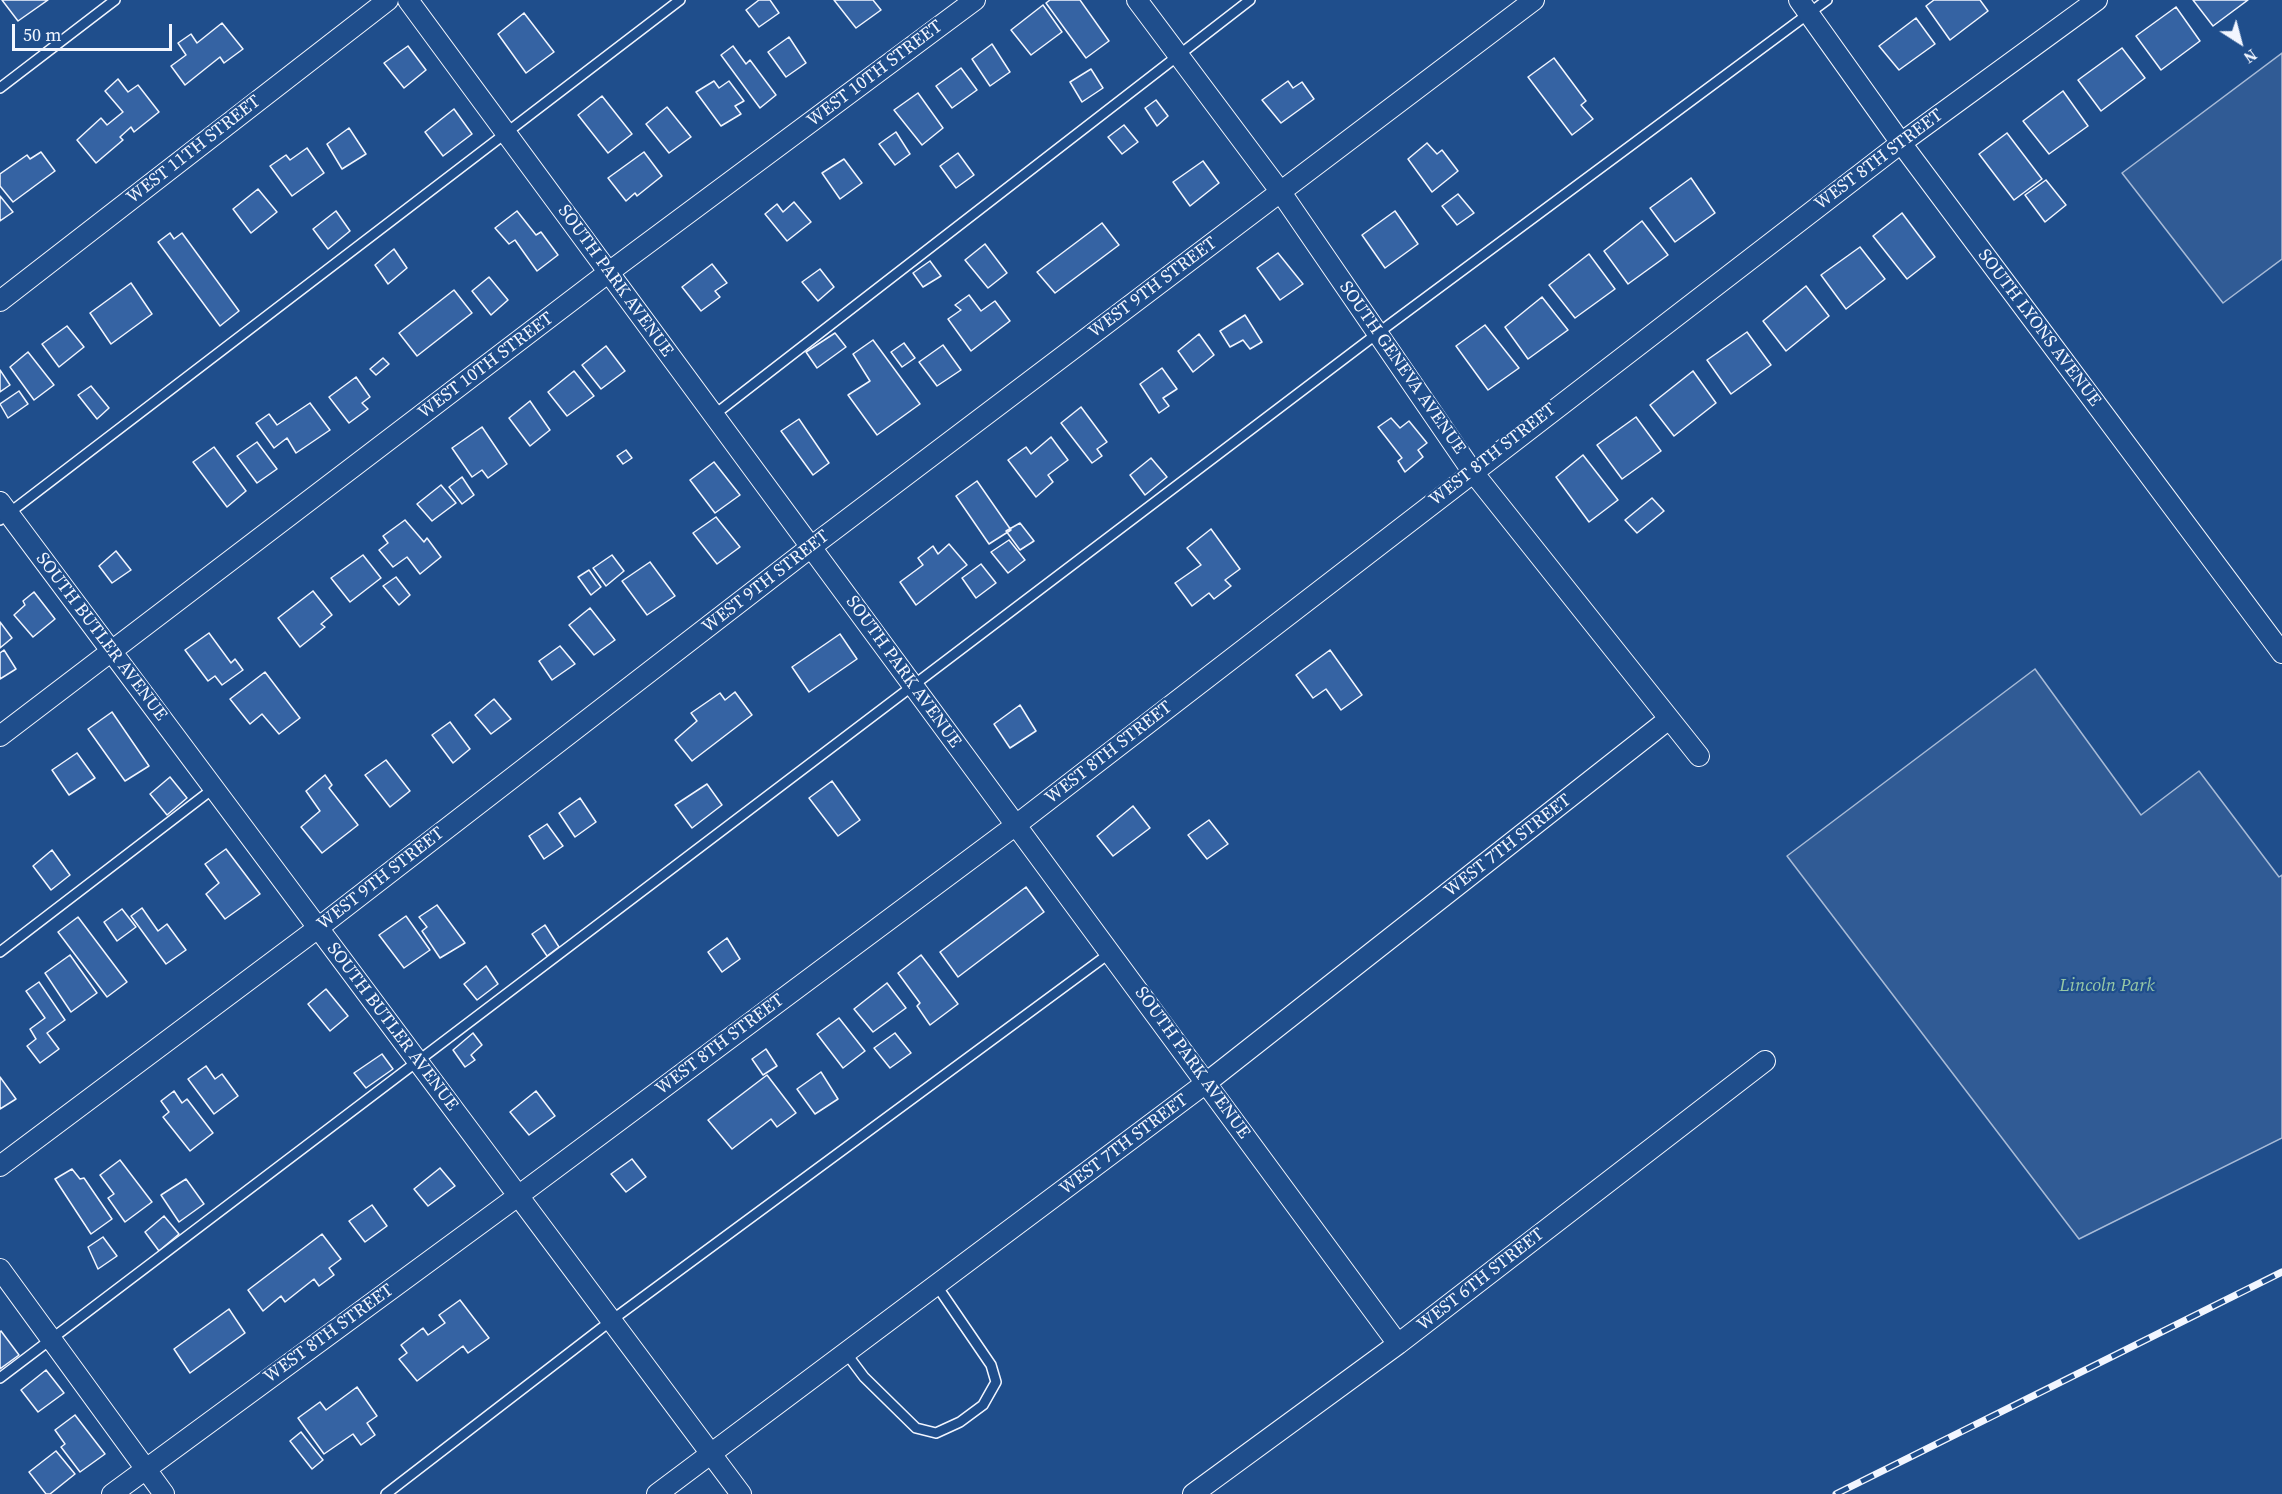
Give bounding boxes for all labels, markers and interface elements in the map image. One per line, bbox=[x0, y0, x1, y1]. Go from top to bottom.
scale bar bbox=[15, 12, 176, 50]
north arrow bbox=[2210, 12, 2270, 72]
street label: WEST 10TH STREET bbox=[803, 16, 947, 132]
text: 50 m bbox=[23, 22, 61, 47]
text: N bbox=[2239, 44, 2262, 69]
street label: WEST 11TH STREET bbox=[123, 91, 265, 209]
street label: WEST 8TH STREET bbox=[1811, 105, 1947, 215]
street label: SOUTH PARK AVENUE bbox=[553, 201, 677, 361]
street label: WEST 9TH STREET bbox=[1085, 233, 1221, 343]
street label: SOUTH LYONS AVENUE bbox=[1973, 245, 2105, 411]
street label: SOUTH GENEVA AVENUE bbox=[1334, 277, 1470, 459]
street label: WEST 10TH STREET bbox=[414, 308, 558, 424]
street label: WEST 8TH STREET bbox=[1425, 399, 1561, 511]
street label: WEST 9TH STREET bbox=[698, 526, 834, 638]
street label: SOUTH BUTLER AVENUE bbox=[31, 549, 171, 725]
street label: SOUTH PARK AVENUE bbox=[841, 592, 965, 752]
street label: WEST 8TH STREET bbox=[1041, 697, 1177, 809]
street label: WEST 7TH STREET bbox=[1440, 790, 1576, 902]
street label: WEST 9TH STREET bbox=[313, 823, 449, 935]
street label: SOUTH BUTLER AVENUE bbox=[322, 939, 462, 1115]
park label: Lincoln Park bbox=[2059, 975, 2155, 997]
street label: SOUTH PARK AVENUE bbox=[1130, 983, 1254, 1143]
street label: WEST 8TH STREET bbox=[652, 990, 788, 1100]
street label: WEST 7TH STREET bbox=[1056, 1090, 1192, 1200]
street label: WEST 6TH STREET bbox=[1413, 1224, 1549, 1336]
street label: WEST 8TH STREET bbox=[260, 1280, 398, 1388]

